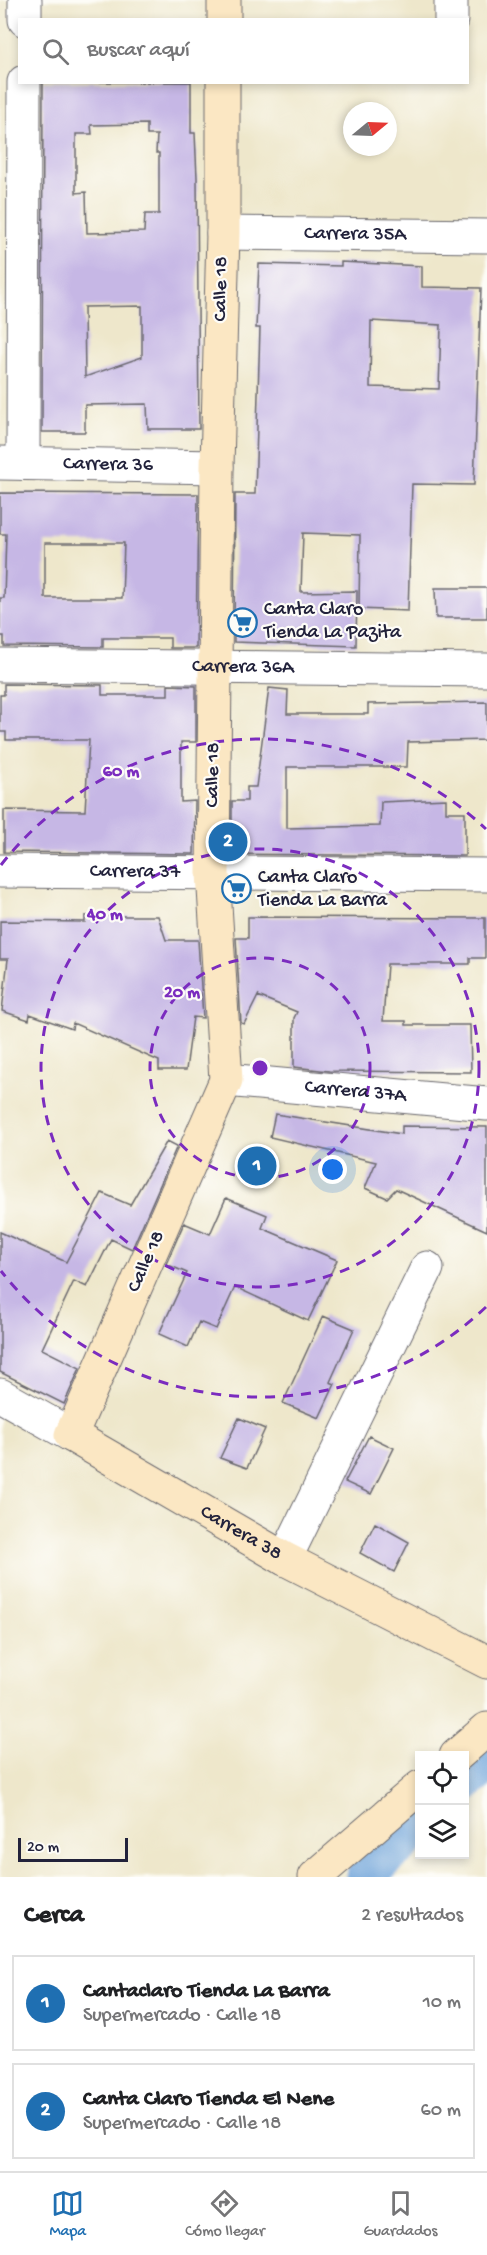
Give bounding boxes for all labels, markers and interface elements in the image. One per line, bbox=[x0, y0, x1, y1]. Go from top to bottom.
search box bbox=[18, 18, 469, 84]
icon: search bbox=[39, 35, 72, 68]
text: Buscar aquí bbox=[87, 38, 190, 64]
north arrow bbox=[343, 102, 397, 156]
street label: Carrera 35A bbox=[304, 222, 407, 247]
street label: Calle 18 bbox=[210, 256, 234, 322]
street label: Carrera 36 bbox=[63, 453, 154, 477]
place label: Canta Claro Tienda La Pazita bbox=[263, 599, 402, 645]
supermarket icon: Canta Claro Tienda La Pazita bbox=[227, 606, 259, 638]
street label: Carrera 36A bbox=[192, 655, 295, 680]
street label: Calle 18 bbox=[202, 742, 226, 808]
text: 60 m bbox=[103, 762, 139, 783]
pin: 2 bbox=[208, 820, 248, 864]
street label: Carrera 37 bbox=[90, 860, 181, 884]
place label: Canta Claro Tienda La Barra bbox=[257, 867, 388, 913]
supermarket icon: Canta Claro Tienda La Barra bbox=[221, 873, 253, 905]
text: 40 m bbox=[86, 905, 123, 926]
text: 20 m bbox=[164, 983, 200, 1004]
centre of rings bbox=[250, 1058, 270, 1078]
street label: Carrera 37A bbox=[304, 1076, 408, 1108]
pin: 1 bbox=[238, 1144, 276, 1188]
your location bbox=[318, 1155, 347, 1184]
street label: Calle 18 bbox=[123, 1228, 171, 1296]
street label: Carrera 38 bbox=[196, 1501, 286, 1566]
map controls bbox=[415, 1751, 469, 1859]
button: locate bbox=[415, 1751, 469, 1805]
button: layers bbox=[415, 1805, 469, 1859]
scale bar bbox=[18, 1835, 128, 1862]
text: 20 m bbox=[27, 1839, 59, 1858]
text: Cerca bbox=[24, 1901, 84, 1932]
text: 2 resultados bbox=[361, 1905, 463, 1928]
text: Cantaclaro Tienda La Barra bbox=[83, 1979, 330, 2005]
text: 1 bbox=[41, 1992, 50, 2015]
text: 10 m bbox=[423, 1992, 461, 2015]
text: Supermercado · Calle 18 bbox=[83, 2005, 281, 2028]
text: Canta Claro Tienda El Nene bbox=[83, 2087, 334, 2113]
text: 2 bbox=[41, 2100, 50, 2123]
text: 60 m bbox=[421, 2100, 461, 2123]
text: Supermercado · Calle 18 bbox=[83, 2113, 281, 2136]
tab: Mapa bbox=[49, 2187, 86, 2242]
tab: Cómo llegar bbox=[185, 2187, 265, 2242]
tab: Guardados bbox=[364, 2187, 438, 2242]

